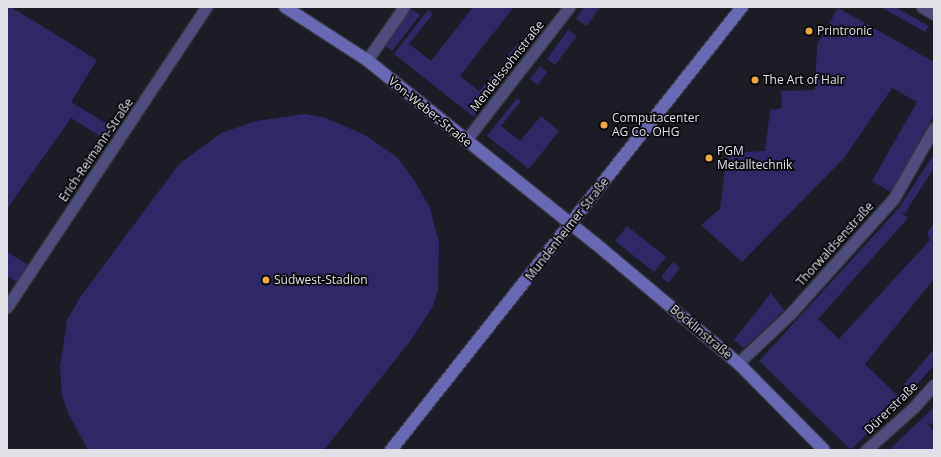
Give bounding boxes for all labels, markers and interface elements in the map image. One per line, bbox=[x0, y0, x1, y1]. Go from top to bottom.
street label: Mendelssohnstraße bbox=[467, 18, 547, 114]
place label: Printronic bbox=[817, 24, 872, 38]
marker: Printronic bbox=[804, 26, 814, 36]
place label: The Art of Hair bbox=[763, 73, 845, 87]
street label: Von-Weber-Straße bbox=[385, 74, 475, 150]
marker: The Art of Hair bbox=[750, 75, 760, 85]
street label: Erich-Reimann-Straße bbox=[56, 96, 136, 204]
place label: Computacenter AG Co. OHG bbox=[612, 111, 699, 139]
marker: Computacenter AG Co. OHG bbox=[599, 120, 609, 130]
place label: PGM Metalltechnik bbox=[717, 144, 792, 172]
marker: PGM Metalltechnik bbox=[704, 153, 714, 163]
street label: Mundenheimer Straße bbox=[522, 175, 612, 283]
street label: Thorwaldsenstraße bbox=[794, 199, 876, 289]
place label: Südwest-Stadion bbox=[274, 273, 368, 287]
marker: Südwest-Stadion bbox=[261, 275, 271, 285]
street label: Böcklinstraße bbox=[667, 302, 735, 362]
street label: Dürerstraße bbox=[861, 379, 921, 437]

